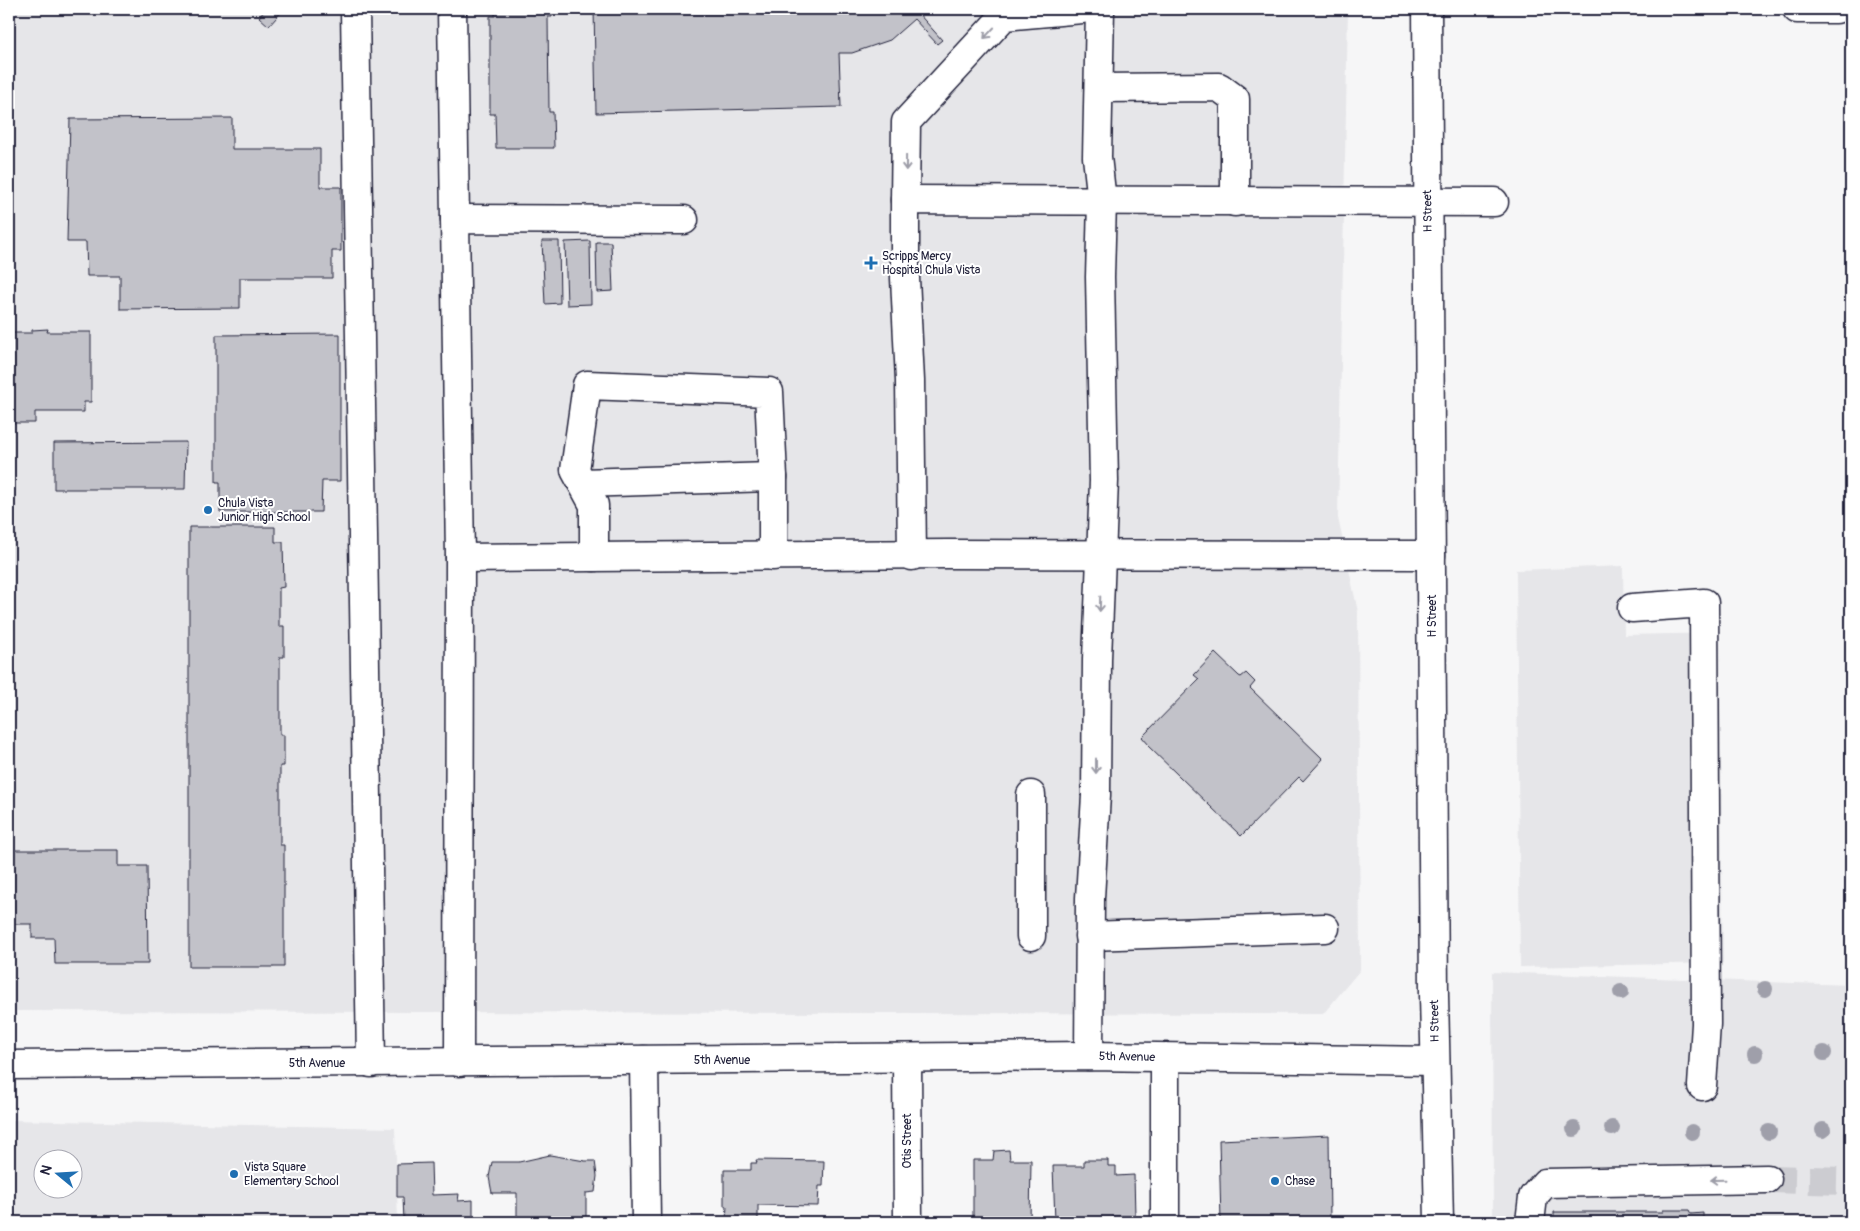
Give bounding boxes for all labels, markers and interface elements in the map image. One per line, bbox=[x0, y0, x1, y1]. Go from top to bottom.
one-way arrow bbox=[983, 27, 995, 40]
one-way arrow bbox=[901, 155, 911, 171]
street label: H Street bbox=[1420, 189, 1436, 233]
place label: Scripps Mercy Hospital Chula Vista bbox=[882, 249, 981, 278]
marker: Scripps Mercy Hospital Chula Vista bbox=[864, 256, 878, 270]
place label: Chula Vista Junior High School bbox=[218, 496, 311, 525]
marker: Chula Vista Junior High School bbox=[202, 504, 214, 516]
street label: H Street bbox=[1425, 594, 1440, 637]
one-way arrow bbox=[1095, 595, 1104, 611]
one-way arrow bbox=[1091, 758, 1101, 774]
street label: H Street bbox=[1427, 999, 1443, 1043]
street label: 5th Avenue bbox=[1099, 1049, 1155, 1065]
street label: 5th Avenue bbox=[694, 1053, 750, 1068]
street label: 5th Avenue bbox=[289, 1056, 345, 1071]
street label: Otis Street bbox=[900, 1113, 915, 1169]
north arrow bbox=[32, 1148, 82, 1198]
place label: Vista Square Elementary School bbox=[244, 1160, 339, 1189]
text: N bbox=[37, 1163, 56, 1177]
marker: Vista Square Elementary School bbox=[228, 1168, 240, 1180]
place label: Chase bbox=[1285, 1174, 1315, 1189]
marker: Chase bbox=[1269, 1175, 1281, 1187]
one-way arrow bbox=[1710, 1175, 1726, 1185]

